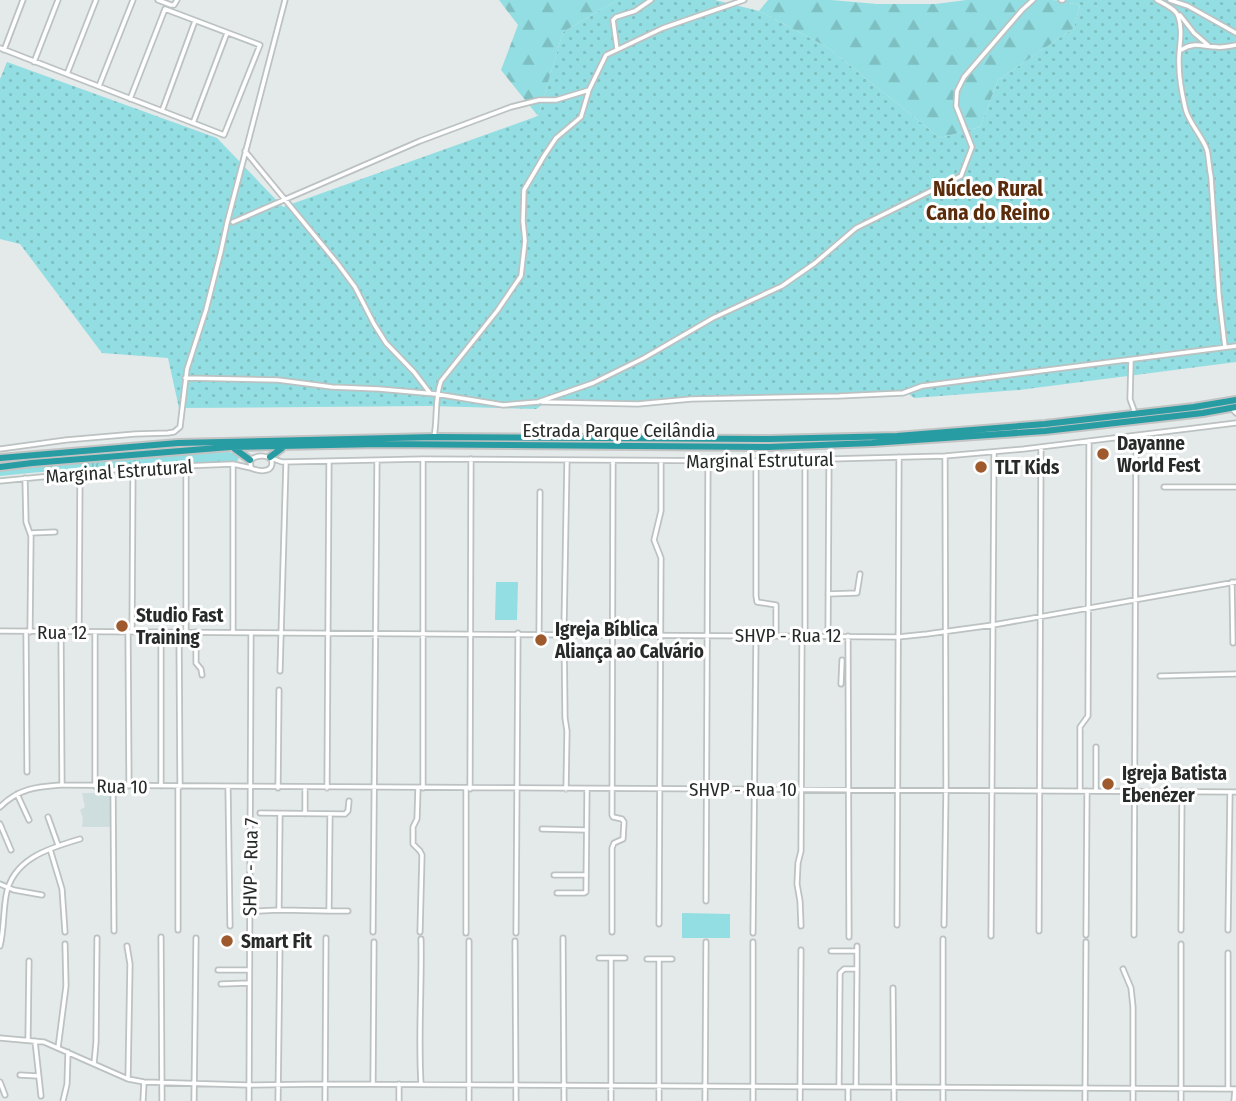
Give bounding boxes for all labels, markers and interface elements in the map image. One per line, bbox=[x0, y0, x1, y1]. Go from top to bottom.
district label: Núcleo Rural Cana do Reino bbox=[926, 176, 1050, 226]
street label: Estrada Parque Ceilândia bbox=[523, 419, 715, 442]
place label: Dayanne World Fest bbox=[1117, 432, 1201, 477]
marker: Dayanne World Fest bbox=[1095, 446, 1111, 462]
street label: Marginal Estrutural bbox=[686, 448, 834, 473]
street label: Marginal Estrutural bbox=[45, 455, 193, 488]
place label: TLT Kids bbox=[995, 456, 1060, 479]
marker: TLT Kids bbox=[973, 459, 989, 475]
place label: Studio Fast Training bbox=[136, 604, 224, 649]
marker: Studio Fast Training bbox=[114, 618, 130, 634]
place label: Igreja Bíblica Aliança ao Calvário bbox=[554, 618, 704, 663]
street label: Rua 12 bbox=[37, 621, 87, 644]
street label: SHVP - Rua 12 bbox=[735, 624, 841, 647]
marker: Igreja Bíblica Aliança ao Calvário bbox=[533, 632, 549, 648]
place label: Igreja Batista Ebenézer bbox=[1122, 762, 1227, 807]
street label: Rua 10 bbox=[96, 775, 148, 798]
marker: Igreja Batista Ebenézer bbox=[1100, 776, 1116, 792]
street label: SHVP - Rua 10 bbox=[689, 778, 797, 801]
street label: SHVP - Rua 7 bbox=[238, 817, 263, 916]
place label: Smart Fit bbox=[241, 930, 312, 953]
marker: Smart Fit bbox=[219, 933, 235, 949]

